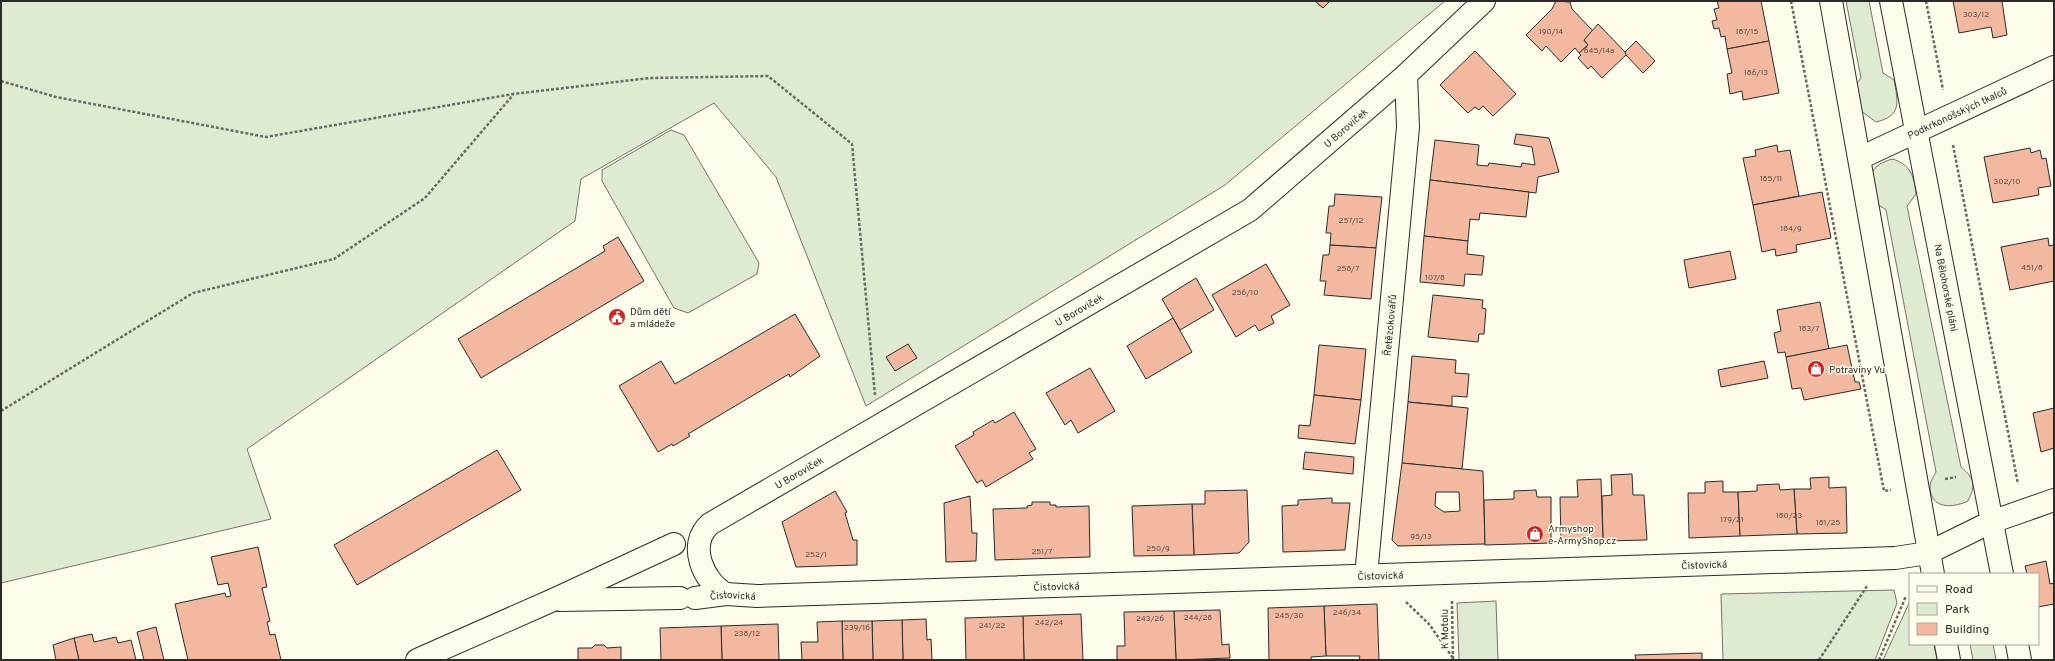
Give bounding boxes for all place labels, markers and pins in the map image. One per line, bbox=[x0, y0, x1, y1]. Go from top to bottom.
place label: Dům dětí a mládeže bbox=[630, 306, 675, 331]
public building icon: Dům dětí a mládeže bbox=[607, 307, 627, 327]
shop icon: Potraviny Vu bbox=[1806, 359, 1826, 379]
place label: Potraviny Vu bbox=[1829, 364, 1885, 377]
place label: Armyshop e-ArmyShop.cz bbox=[1548, 523, 1616, 548]
shop icon: Armyshop e-ArmyShop.cz bbox=[1525, 524, 1545, 544]

